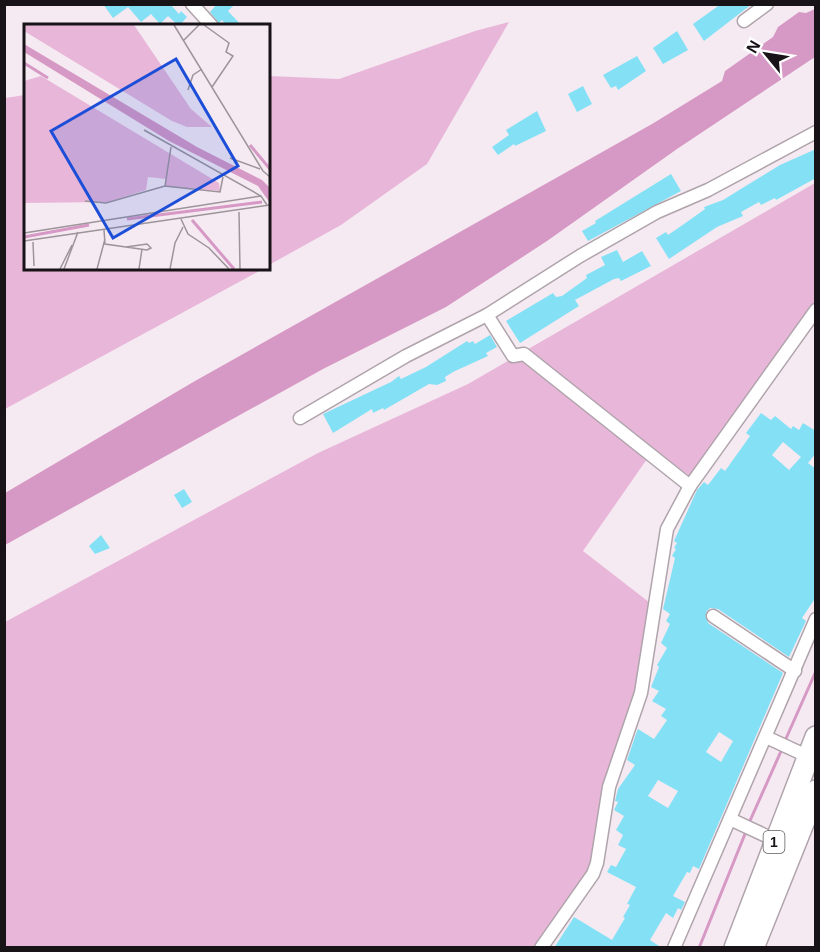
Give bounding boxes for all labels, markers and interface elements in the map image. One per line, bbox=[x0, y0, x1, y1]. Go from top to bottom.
inset map bbox=[24, 24, 270, 270]
north arrow bbox=[736, 24, 796, 84]
text: N bbox=[743, 37, 764, 56]
road number: 1 bbox=[764, 831, 784, 853]

